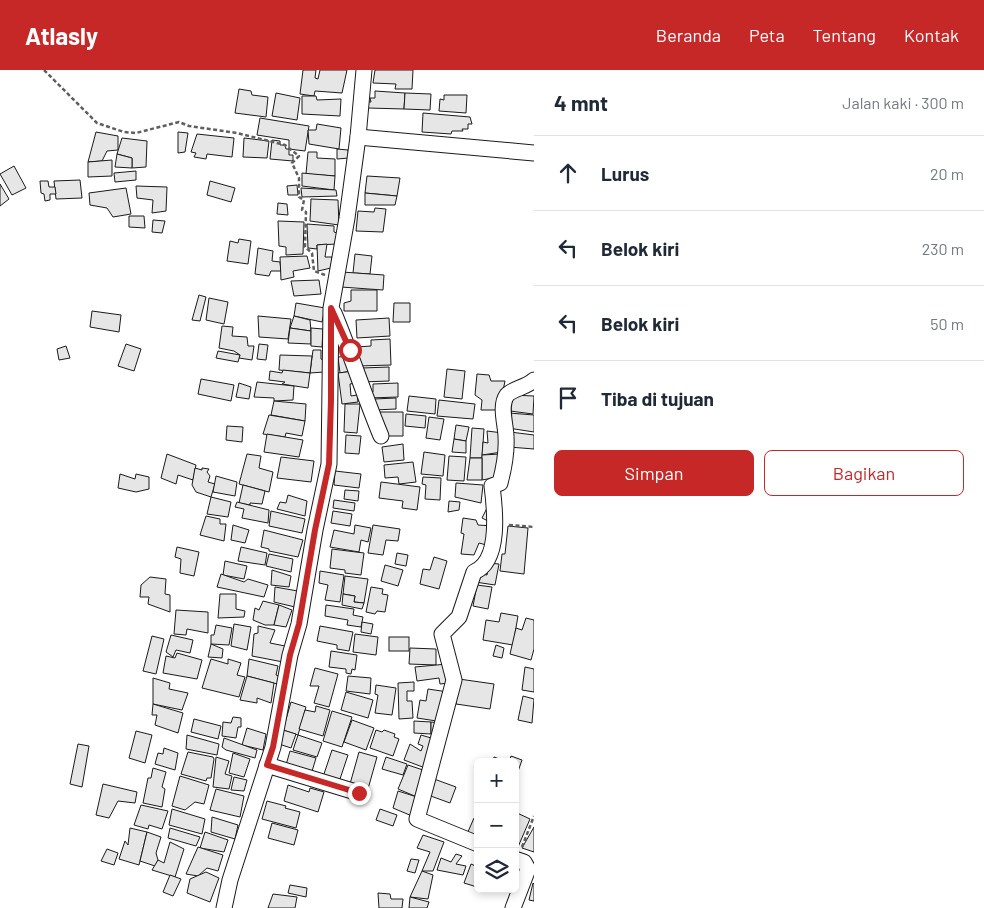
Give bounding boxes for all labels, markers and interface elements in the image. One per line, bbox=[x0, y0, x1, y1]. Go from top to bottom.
text: Atlasly bbox=[25, 21, 98, 50]
text: Beranda bbox=[656, 24, 721, 46]
text: Peta bbox=[749, 24, 785, 46]
text: Tentang bbox=[813, 24, 876, 46]
text: Kontak bbox=[904, 24, 959, 46]
text: 4 mnt bbox=[554, 90, 608, 115]
text: Jalan kaki · 300 m bbox=[842, 93, 964, 112]
icon: ahead bbox=[554, 159, 582, 187]
text: Lurus bbox=[601, 162, 649, 185]
text: 20 m bbox=[930, 164, 964, 183]
icon: left bbox=[554, 234, 582, 262]
text: Belok kiri bbox=[601, 237, 679, 260]
text: 230 m bbox=[922, 239, 964, 258]
icon: left bbox=[554, 309, 582, 337]
text: Belok kiri bbox=[601, 312, 679, 335]
text: 50 m bbox=[930, 314, 964, 333]
route start bbox=[339, 339, 362, 362]
icon: arrive bbox=[554, 384, 582, 412]
text: Tiba di tujuan bbox=[601, 387, 714, 410]
button: Simpan bbox=[554, 450, 754, 496]
button: Bagikan bbox=[764, 450, 964, 496]
map controls bbox=[474, 758, 519, 893]
button: + bbox=[474, 758, 519, 803]
route end bbox=[348, 782, 371, 805]
button: − bbox=[474, 803, 519, 848]
button: layers bbox=[474, 848, 519, 893]

